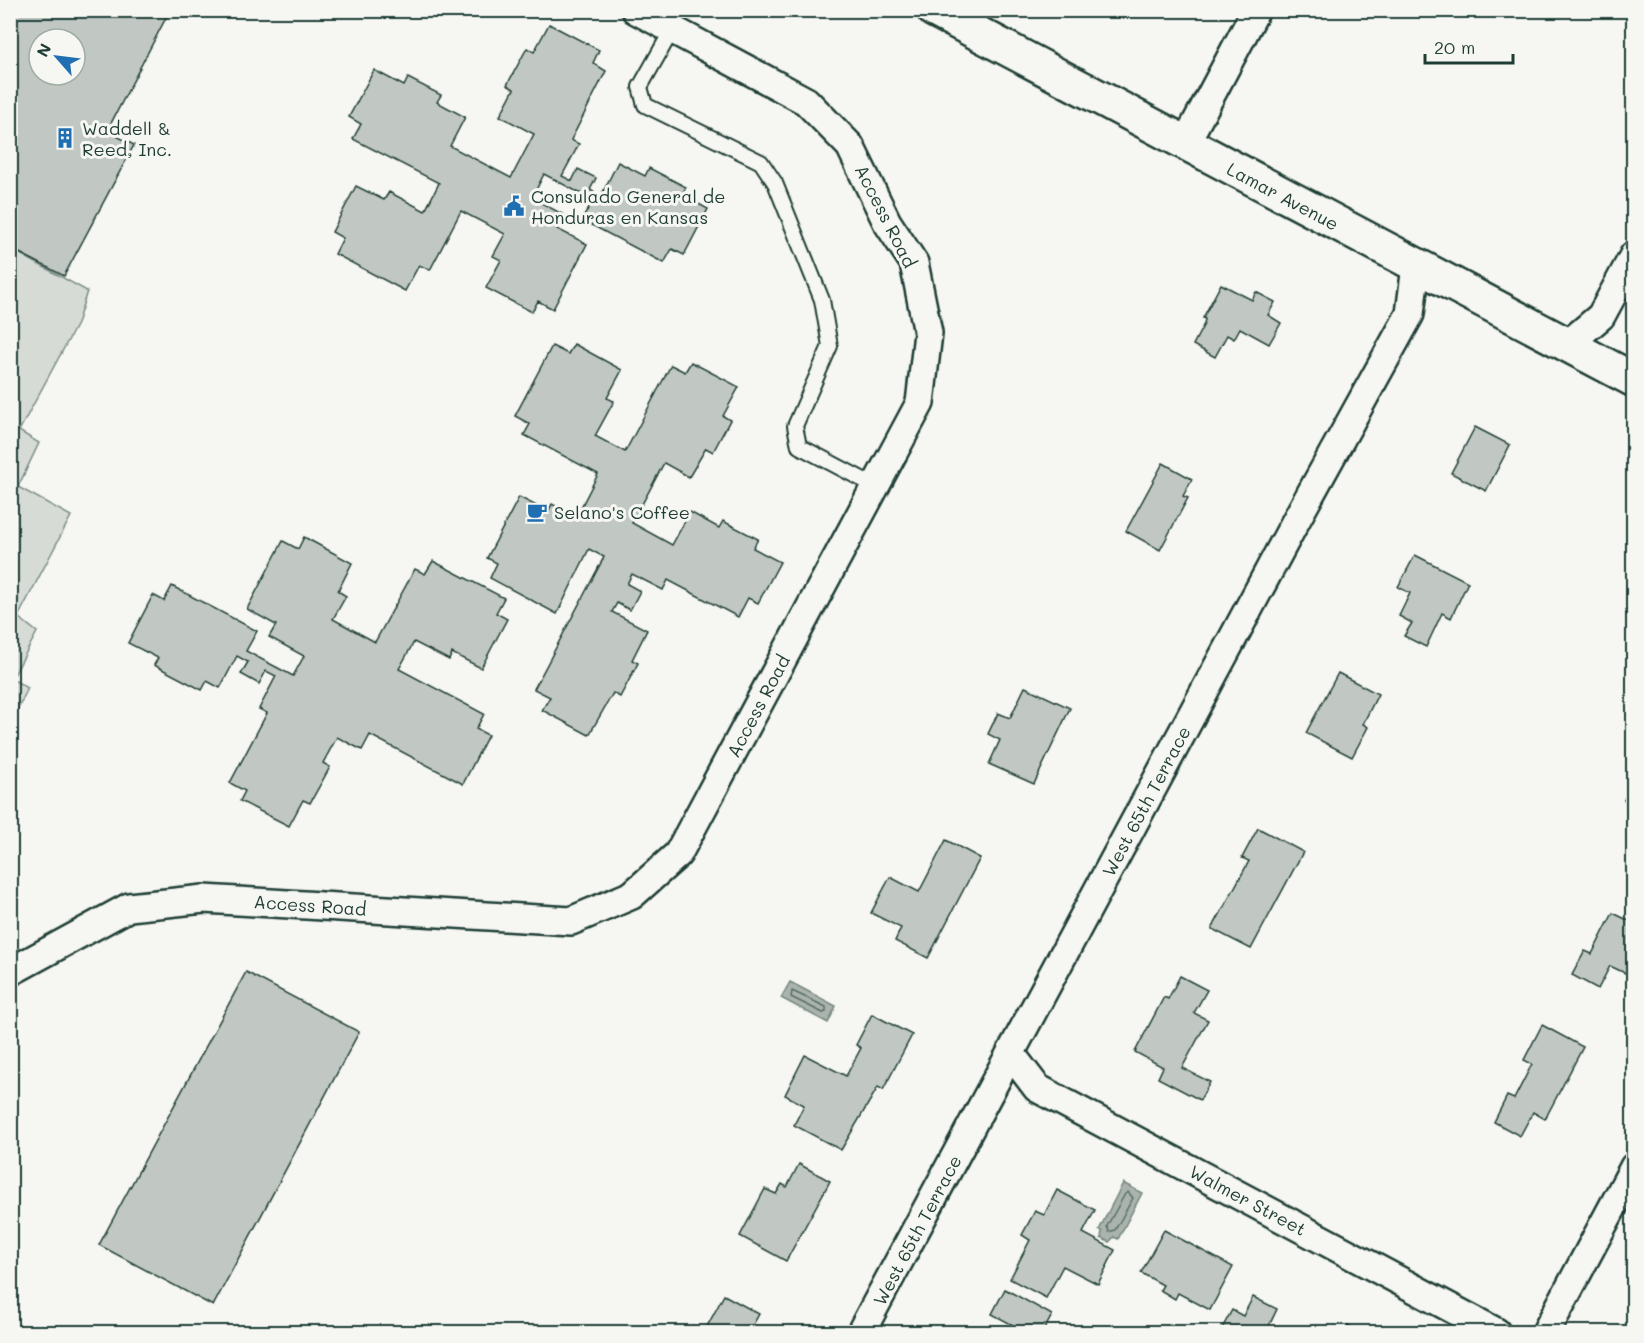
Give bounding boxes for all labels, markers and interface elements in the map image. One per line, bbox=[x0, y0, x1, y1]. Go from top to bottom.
north arrow bbox=[27, 27, 87, 87]
scale bar bbox=[1425, 27, 1514, 65]
text: 20 m bbox=[1434, 35, 1475, 59]
text: N bbox=[31, 39, 55, 60]
place label: Waddell & Reed, Inc. bbox=[82, 116, 172, 161]
building icon: Waddell & Reed, Inc. bbox=[53, 126, 77, 150]
street label: Lamar Avenue bbox=[1223, 156, 1343, 236]
street label: Access Road bbox=[850, 160, 922, 272]
place label: Consulado General de Honduras en Kansas bbox=[531, 184, 725, 229]
public building icon: Consulado General de Honduras en Kansas bbox=[502, 194, 526, 218]
cafe icon: Selano's Coffee bbox=[525, 500, 549, 524]
place label: Selano's Coffee bbox=[554, 500, 690, 524]
street label: Access Road bbox=[721, 651, 795, 761]
street label: West 65th Terrace bbox=[1096, 722, 1196, 880]
street label: Access Road bbox=[253, 889, 367, 921]
street label: West 65th Terrace bbox=[867, 1151, 967, 1309]
street label: Walmer Street bbox=[1185, 1159, 1311, 1241]

